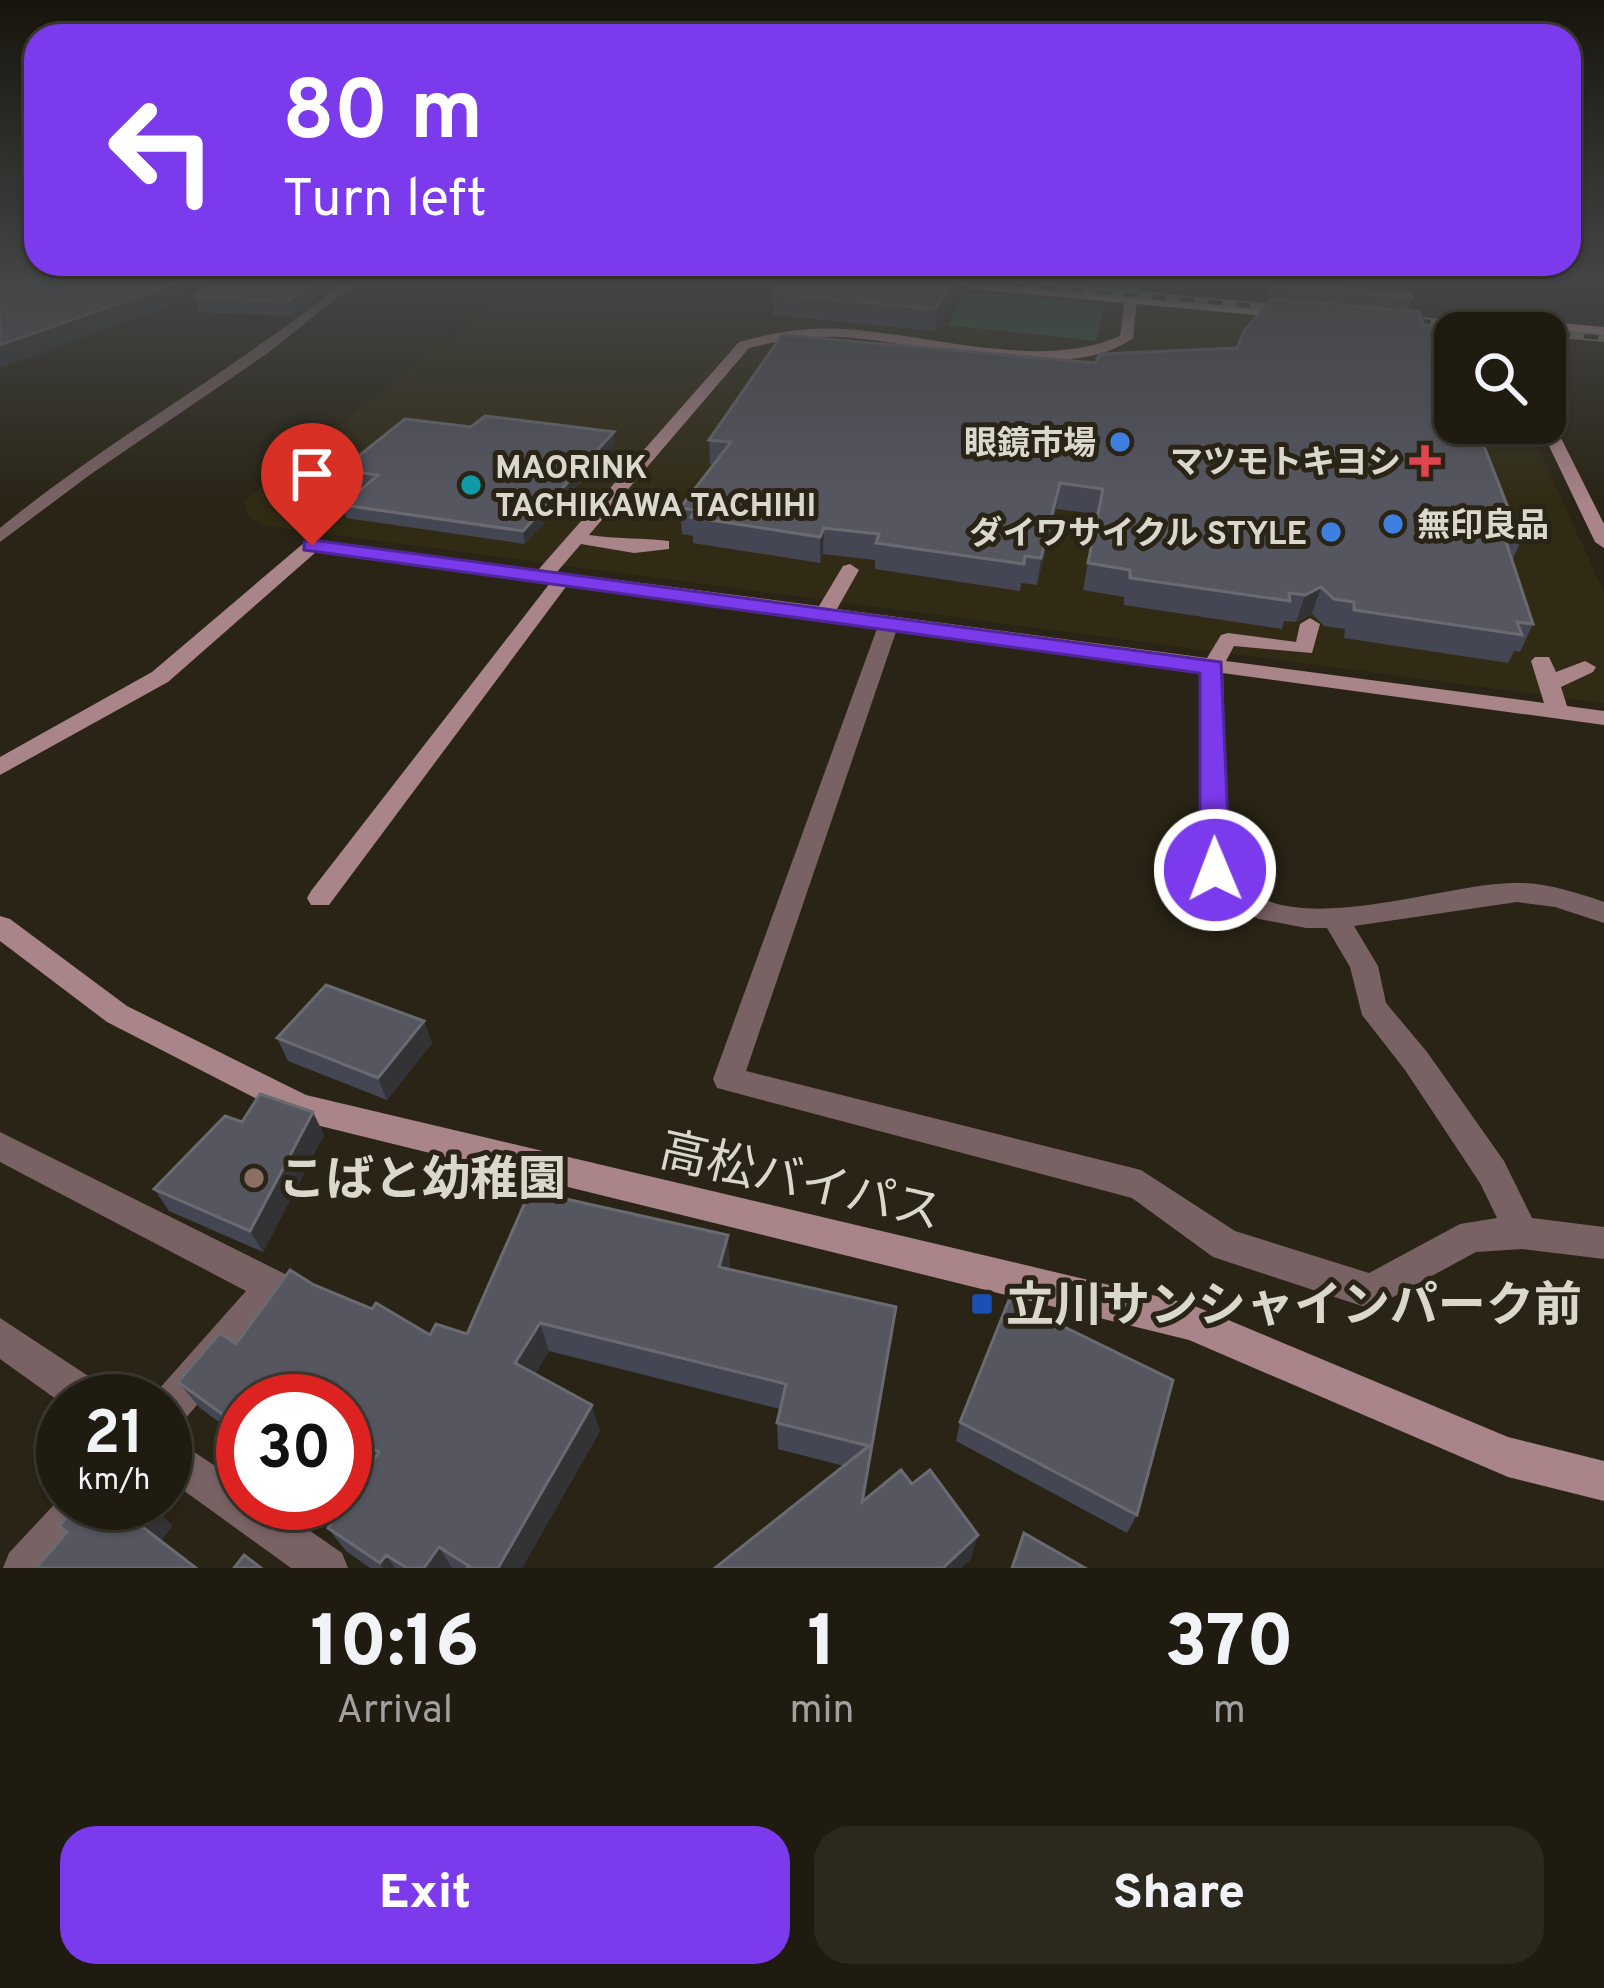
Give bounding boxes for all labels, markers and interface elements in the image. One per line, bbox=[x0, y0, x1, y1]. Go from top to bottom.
text: 80 m bbox=[282, 63, 483, 169]
icon: left bbox=[84, 72, 240, 228]
text: Turn left bbox=[282, 167, 487, 236]
map controls bbox=[1434, 312, 1566, 444]
button: search bbox=[1434, 312, 1566, 444]
pin bbox=[261, 423, 363, 546]
place label: 眼鏡市場 bbox=[964, 425, 1096, 467]
marker: 眼鏡市場 bbox=[1107, 429, 1133, 455]
icon: arrive bbox=[279, 441, 345, 507]
place label: マツモトキヨシ bbox=[1170, 444, 1401, 486]
marker: マツモトキヨシ bbox=[1412, 448, 1438, 474]
place label: MAORINK TACHIKAWA TACHIHI bbox=[495, 449, 816, 529]
marker: MAORINK TACHIKAWA TACHIHI bbox=[458, 472, 484, 498]
place label: 無印良品 bbox=[1417, 507, 1549, 549]
marker: 無印良品 bbox=[1380, 511, 1406, 537]
place label: ダイワサイクル STYLE bbox=[969, 515, 1307, 557]
marker: ダイワサイクル STYLE bbox=[1318, 519, 1344, 545]
position arrow bbox=[1152, 807, 1278, 933]
street label: 高松バイパス bbox=[653, 1123, 946, 1246]
place label: こばと幼稚園 bbox=[278, 1153, 566, 1213]
marker: こばと幼稚園 bbox=[241, 1165, 267, 1191]
place label: 立川サンシャインパーク前 bbox=[1006, 1279, 1582, 1339]
marker: 立川サンシャインパーク前 bbox=[969, 1291, 995, 1317]
speed limit sign: 30 bbox=[216, 1374, 372, 1530]
text: 21 bbox=[84, 1399, 144, 1475]
text: km/h bbox=[78, 1463, 150, 1500]
text: 10:16 bbox=[310, 1600, 479, 1692]
text: 1 bbox=[807, 1600, 837, 1692]
text: 370 bbox=[1164, 1600, 1294, 1692]
text: Arrival bbox=[337, 1688, 453, 1737]
text: min bbox=[789, 1688, 854, 1737]
text: m bbox=[1213, 1688, 1246, 1737]
button: Exit bbox=[60, 1826, 790, 1964]
button: Share bbox=[814, 1826, 1544, 1964]

